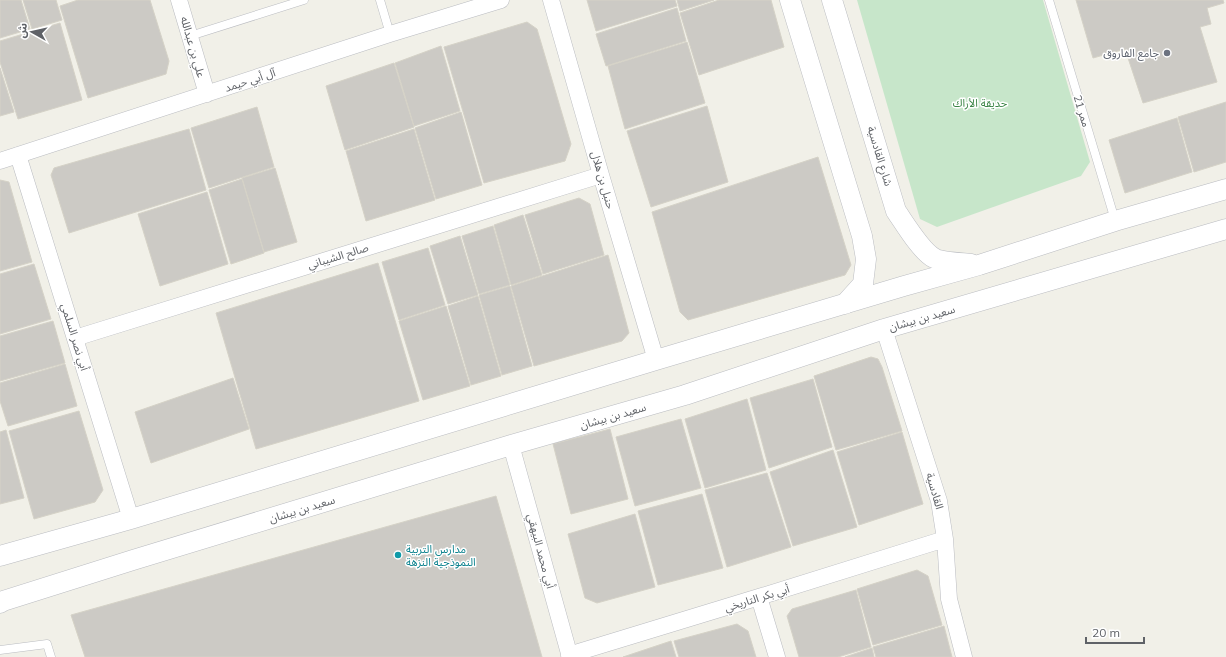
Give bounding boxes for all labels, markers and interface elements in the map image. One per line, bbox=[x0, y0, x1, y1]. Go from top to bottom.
north arrow bbox=[12, 12, 52, 52]
street label: علي بن عبدالله bbox=[175, 15, 209, 80]
text: ش bbox=[14, 22, 30, 39]
place label: جامع الفاروق bbox=[1103, 46, 1160, 61]
marker: جامع الفاروق bbox=[1162, 48, 1172, 58]
street label: آل أبي حيمد bbox=[223, 65, 279, 97]
street label: ممر 21 bbox=[1071, 93, 1094, 129]
park label: حديقة الأراك bbox=[953, 96, 1008, 110]
street label: شارع القادسية bbox=[863, 124, 896, 188]
street label: حنبل بن هلال bbox=[588, 150, 618, 211]
street label: صالح الشيباني bbox=[306, 240, 371, 274]
street label: أبي نصر السلمي bbox=[56, 302, 92, 373]
street label: سعيد بن بيشان bbox=[887, 302, 957, 334]
street label: سعيد بن بيشان bbox=[578, 400, 648, 432]
street label: القادسية bbox=[923, 471, 947, 511]
street label: سعيد بن بيشان bbox=[267, 492, 337, 526]
street label: أبي محمد البيهقي bbox=[522, 512, 558, 591]
place label: مدارس التربية النموذجية النزهة bbox=[406, 542, 476, 569]
marker: مدارس التربية النموذجية النزهة bbox=[393, 550, 403, 560]
street label: أبي بكر التاريخي bbox=[723, 581, 792, 617]
scale bar bbox=[1086, 619, 1144, 645]
text: 20 m bbox=[1092, 625, 1120, 640]

